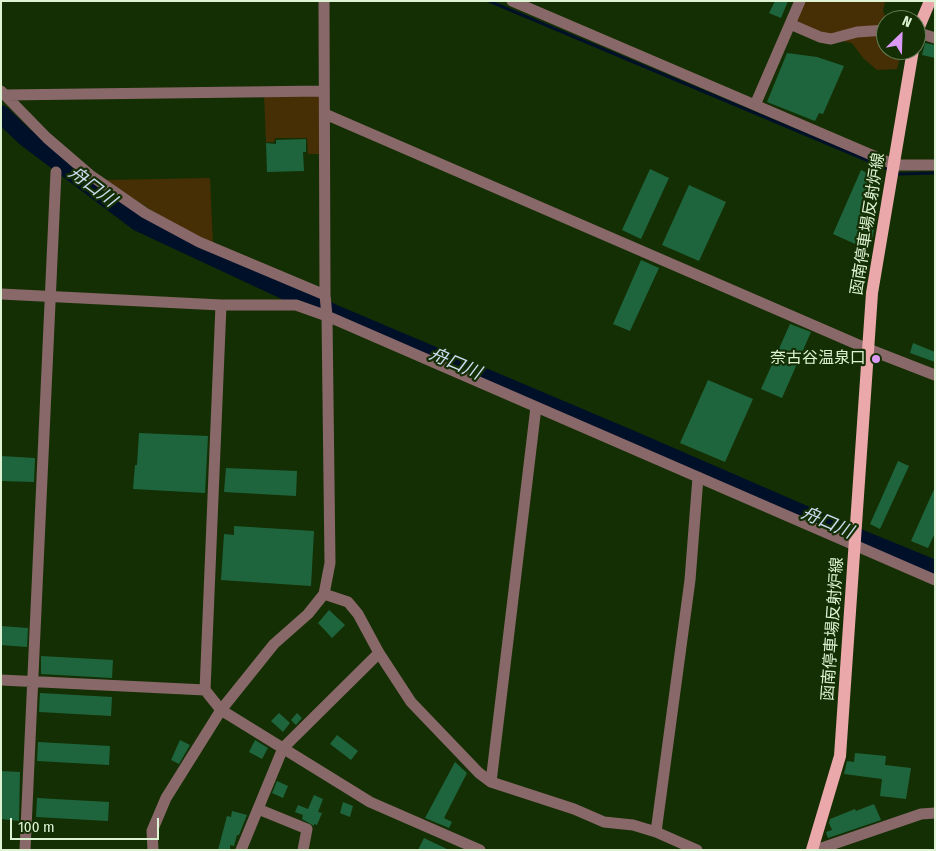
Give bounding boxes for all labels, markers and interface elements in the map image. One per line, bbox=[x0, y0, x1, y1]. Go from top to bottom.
north arrow bbox=[876, 10, 926, 60]
text: N bbox=[900, 12, 914, 31]
street label: 函南停車場反射炉線 bbox=[847, 151, 889, 297]
water label: 舟口川 bbox=[64, 162, 120, 212]
water label: 舟口川 bbox=[426, 344, 484, 384]
place label: 奈古谷温泉口 bbox=[770, 349, 866, 369]
marker: 奈古谷温泉口 bbox=[870, 353, 882, 365]
water label: 舟口川 bbox=[798, 503, 856, 543]
street label: 函南停車場反射炉線 bbox=[818, 557, 848, 701]
scale bar bbox=[12, 808, 161, 840]
text: 100 m bbox=[18, 818, 55, 836]

